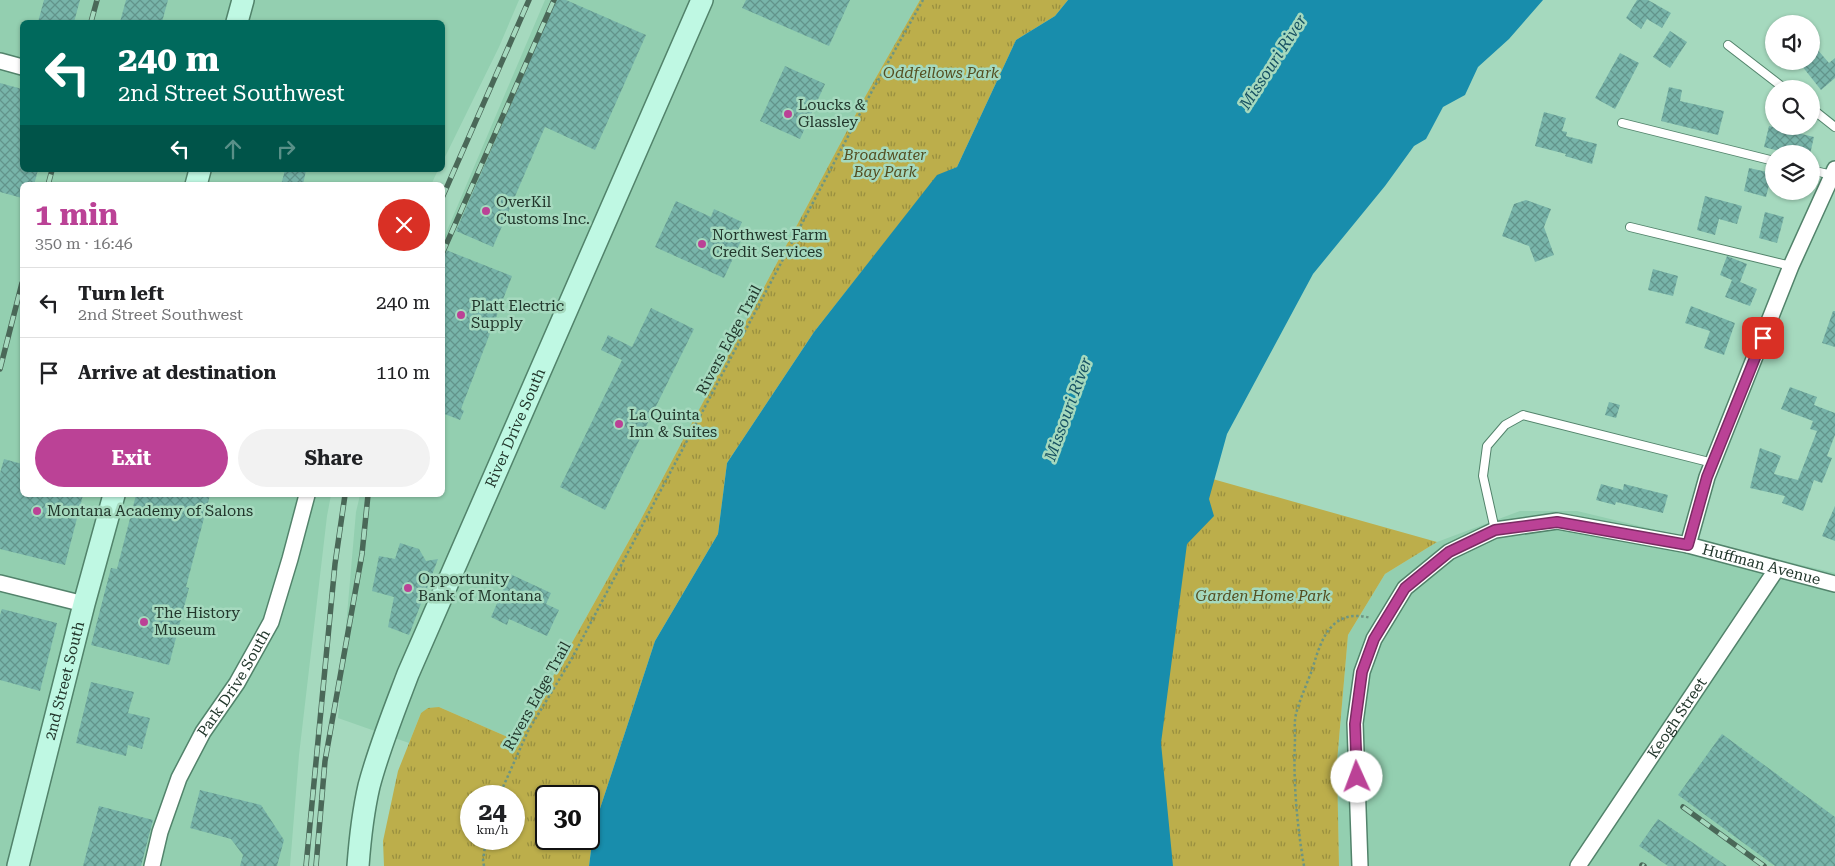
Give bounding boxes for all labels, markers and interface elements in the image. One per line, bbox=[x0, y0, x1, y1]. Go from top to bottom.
water label: Missouri River bbox=[1235, 11, 1311, 114]
map controls bbox=[1765, 15, 1820, 200]
button: sound bbox=[1765, 15, 1820, 70]
text: 240 m bbox=[118, 39, 219, 80]
icon: left bbox=[35, 40, 100, 105]
park label: Oddfellows Park bbox=[883, 64, 1000, 82]
button: search bbox=[1765, 80, 1820, 135]
text: 2nd Street Southwest bbox=[118, 81, 345, 106]
place label: Loucks & Glassley bbox=[798, 96, 866, 131]
marker: Loucks & Glassley bbox=[782, 108, 794, 120]
icon: left bbox=[166, 135, 194, 163]
icon: ahead bbox=[219, 135, 247, 163]
icon: right bbox=[272, 135, 300, 163]
button: layers bbox=[1765, 145, 1820, 200]
park label: Broadwater Bay Park bbox=[843, 146, 927, 181]
place label: OverKil Customs Inc. bbox=[496, 193, 590, 228]
text: 1 min bbox=[35, 197, 118, 232]
button: close bbox=[378, 199, 430, 251]
marker: OverKil Customs Inc. bbox=[480, 205, 492, 217]
place label: Northwest Farm Credit Services bbox=[712, 226, 828, 261]
text: 350 m · 16:46 bbox=[35, 234, 133, 253]
marker: Northwest Farm Credit Services bbox=[696, 238, 708, 250]
text: Turn left bbox=[78, 282, 164, 305]
street label: Rivers Edge Trail bbox=[692, 282, 766, 398]
icon: left bbox=[35, 289, 63, 317]
text: 240 m bbox=[376, 291, 430, 314]
place label: Platt Electric Supply bbox=[471, 297, 564, 332]
text: 2nd Street Southwest bbox=[78, 305, 243, 324]
marker: Platt Electric Supply bbox=[455, 309, 467, 321]
pin bbox=[1742, 317, 1784, 359]
icon: arrive bbox=[1749, 324, 1777, 352]
water label: Missouri River bbox=[1040, 354, 1096, 464]
icon: arrive bbox=[35, 359, 63, 387]
text: Arrive at destination bbox=[78, 361, 276, 384]
text: 110 m bbox=[376, 361, 430, 384]
street label: River Drive South bbox=[481, 365, 549, 490]
place label: La Quinta Inn & Suites bbox=[629, 406, 717, 441]
marker: La Quinta Inn & Suites bbox=[613, 418, 625, 430]
button: Exit bbox=[35, 429, 228, 487]
button: Share bbox=[238, 429, 430, 487]
place label: Montana Academy of Salons bbox=[47, 502, 253, 520]
marker: Montana Academy of Salons bbox=[31, 505, 43, 517]
street label: Huffman Avenue bbox=[1700, 540, 1823, 589]
place label: Opportunity Bank of Montana bbox=[418, 570, 542, 605]
marker: Opportunity Bank of Montana bbox=[402, 582, 414, 594]
park label: Garden Home Park bbox=[1196, 587, 1331, 605]
place label: The History Museum bbox=[154, 604, 240, 639]
marker: The History Museum bbox=[138, 616, 150, 628]
street label: 2nd Street South bbox=[41, 619, 88, 742]
street label: Park Drive South bbox=[193, 626, 274, 740]
street label: Rivers Edge Trail bbox=[500, 638, 575, 754]
street label: Keogh Street bbox=[1644, 674, 1711, 762]
position arrow bbox=[1330, 750, 1382, 802]
speed limit sign: 30 bbox=[535, 785, 600, 850]
text: 24 bbox=[478, 797, 507, 826]
text: km/h bbox=[476, 823, 509, 837]

